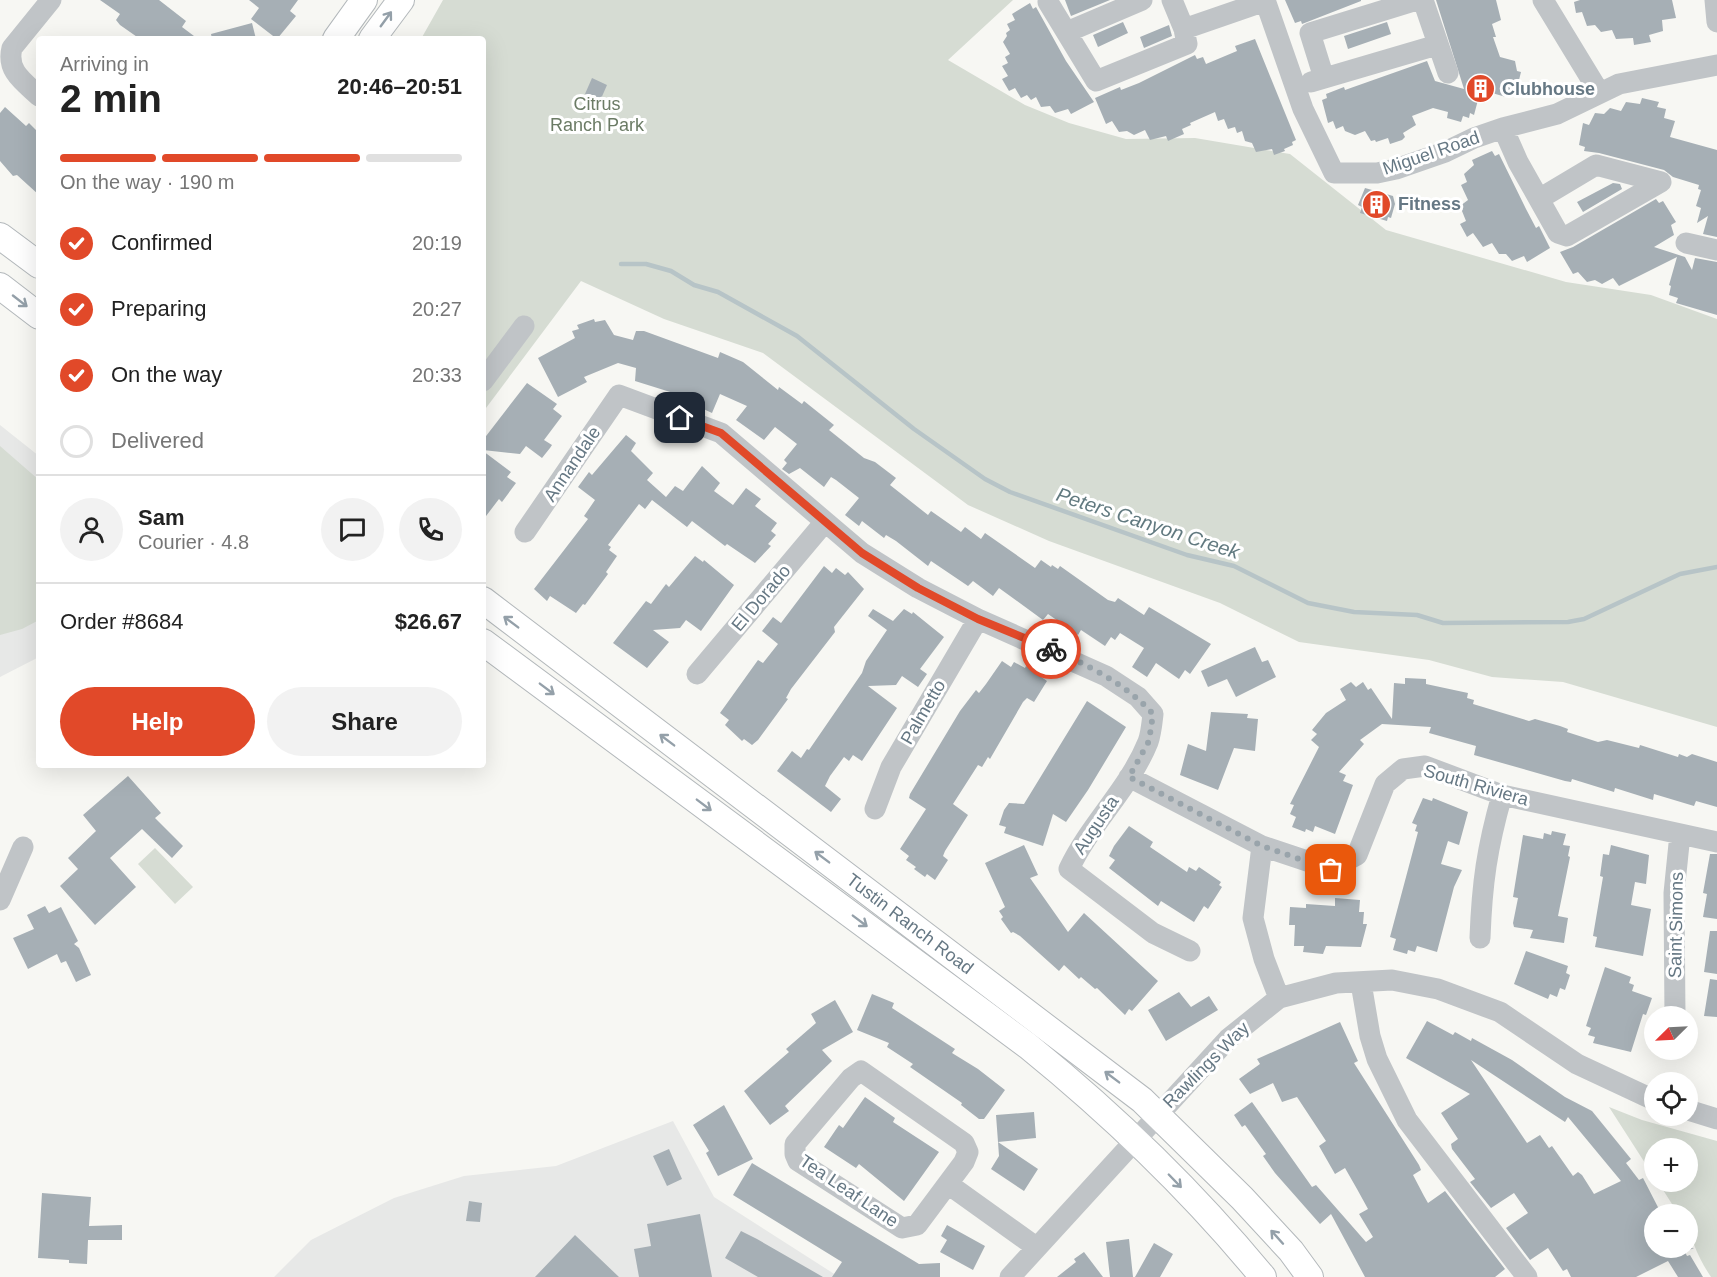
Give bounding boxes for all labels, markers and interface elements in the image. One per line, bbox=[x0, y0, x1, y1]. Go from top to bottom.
one-way arrow bbox=[380, 12, 393, 28]
text: Arriving in bbox=[60, 53, 149, 75]
building icon: Clubhouse bbox=[1465, 73, 1497, 105]
text: 20:46–20:51 bbox=[337, 74, 462, 99]
text: 2 min bbox=[60, 77, 162, 120]
place label: Clubhouse bbox=[1502, 79, 1595, 99]
park label: Citrus Ranch Park bbox=[550, 94, 645, 135]
street label: Miguel Road bbox=[1380, 127, 1482, 179]
text: On the way · 190 m bbox=[60, 171, 235, 193]
building icon: Fitness bbox=[1361, 188, 1393, 220]
place label: Fitness bbox=[1398, 194, 1461, 214]
icon: check bbox=[60, 227, 93, 260]
text: Confirmed bbox=[111, 230, 212, 255]
text: 20:19 bbox=[412, 232, 462, 254]
icon: check bbox=[60, 293, 93, 326]
one-way arrow bbox=[11, 295, 27, 308]
text: Preparing bbox=[111, 296, 206, 321]
text: 20:27 bbox=[412, 298, 462, 320]
icon: check bbox=[60, 359, 93, 392]
text: On the way bbox=[111, 362, 222, 387]
text: 20:33 bbox=[412, 364, 462, 386]
pin bbox=[654, 392, 705, 443]
icon: home bbox=[663, 401, 696, 434]
street label: Annandale bbox=[540, 423, 604, 505]
text: Delivered bbox=[111, 428, 204, 453]
water label: Peters Canyon Creek bbox=[1054, 483, 1243, 563]
button: person bbox=[60, 498, 123, 561]
button: chat bbox=[321, 498, 384, 561]
button: phone bbox=[399, 498, 462, 561]
text: Sam bbox=[138, 505, 184, 530]
text: Courier · 4.8 bbox=[138, 531, 249, 553]
street label: El Dorado bbox=[728, 561, 794, 635]
text: Order #8684 bbox=[60, 609, 184, 634]
text: $26.67 bbox=[395, 609, 462, 634]
one-way arrow bbox=[504, 616, 520, 628]
courier bbox=[1021, 619, 1081, 679]
icon: bike bbox=[1035, 633, 1068, 666]
street label: Palmetto bbox=[897, 676, 949, 748]
one-way arrow bbox=[539, 682, 555, 695]
button: Help bbox=[60, 687, 255, 756]
button: Share bbox=[267, 687, 462, 756]
one-way arrow bbox=[659, 733, 675, 746]
street label: South Riviera bbox=[1421, 760, 1532, 810]
street label: Augusta bbox=[1069, 791, 1123, 858]
one-way arrow bbox=[695, 798, 711, 811]
pin bbox=[1305, 844, 1356, 895]
one-way arrow bbox=[815, 851, 831, 864]
icon: bag bbox=[1314, 853, 1347, 886]
street label: Tustin Ranch Road bbox=[843, 870, 977, 978]
street label: Saint Simons bbox=[1665, 872, 1687, 978]
one-way arrow bbox=[852, 915, 868, 927]
north arrow bbox=[1644, 1006, 1698, 1060]
map controls bbox=[1644, 1006, 1698, 1258]
street label: Rawlings Way bbox=[1159, 1018, 1253, 1112]
one-way arrow bbox=[1104, 1070, 1120, 1083]
button: locate bbox=[1644, 1072, 1698, 1126]
button: + bbox=[1644, 1138, 1698, 1192]
street label: Tea Leaf Lane bbox=[796, 1151, 902, 1231]
one-way arrow bbox=[1168, 1173, 1182, 1188]
button: − bbox=[1644, 1204, 1698, 1258]
one-way arrow bbox=[1270, 1229, 1284, 1244]

